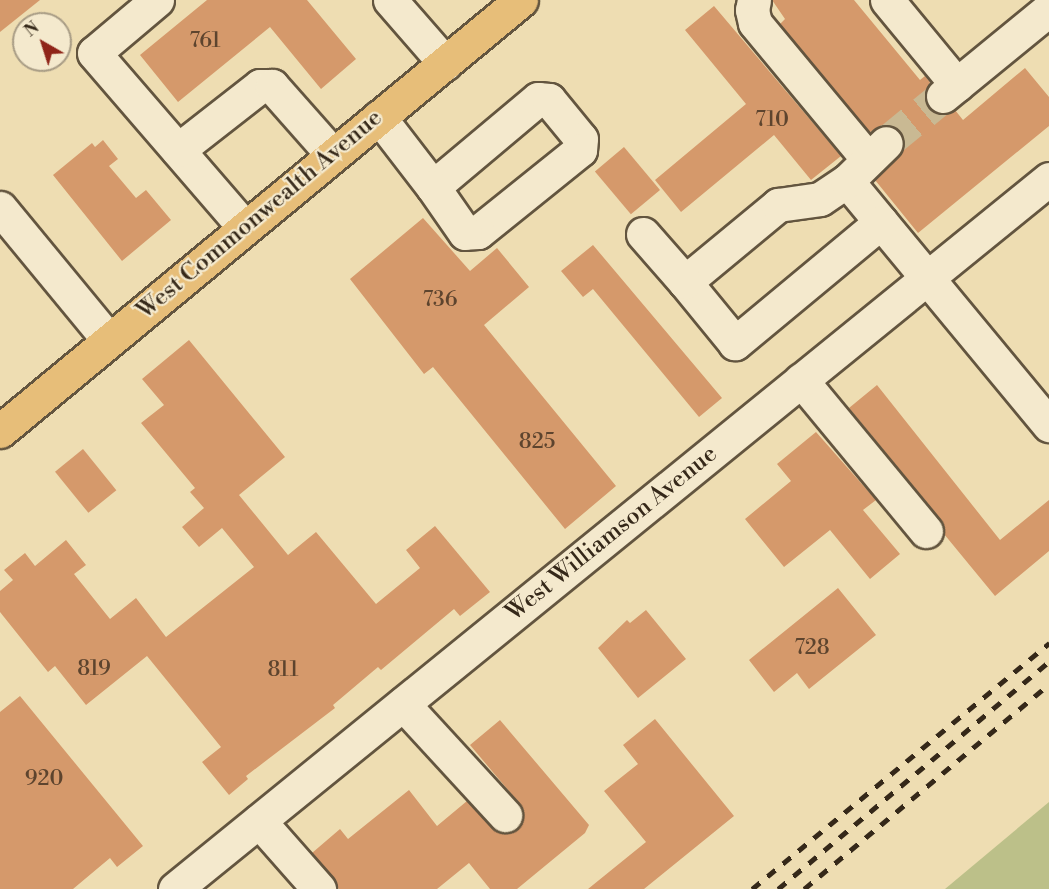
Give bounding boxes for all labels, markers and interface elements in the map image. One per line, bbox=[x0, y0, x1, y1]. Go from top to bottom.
north arrow bbox=[12, 12, 72, 72]
text: N bbox=[21, 18, 43, 41]
house number: 761 bbox=[189, 28, 221, 54]
street label: West Commonwealth Avenue bbox=[132, 104, 388, 326]
house number: 710 bbox=[755, 107, 789, 133]
house number: 736 bbox=[423, 287, 457, 313]
house number: 825 bbox=[519, 429, 555, 455]
street label: West Williamson Avenue bbox=[501, 440, 723, 628]
house number: 728 bbox=[794, 635, 830, 661]
house number: 819 bbox=[77, 656, 111, 682]
house number: 811 bbox=[267, 657, 299, 683]
house number: 920 bbox=[25, 766, 63, 792]

